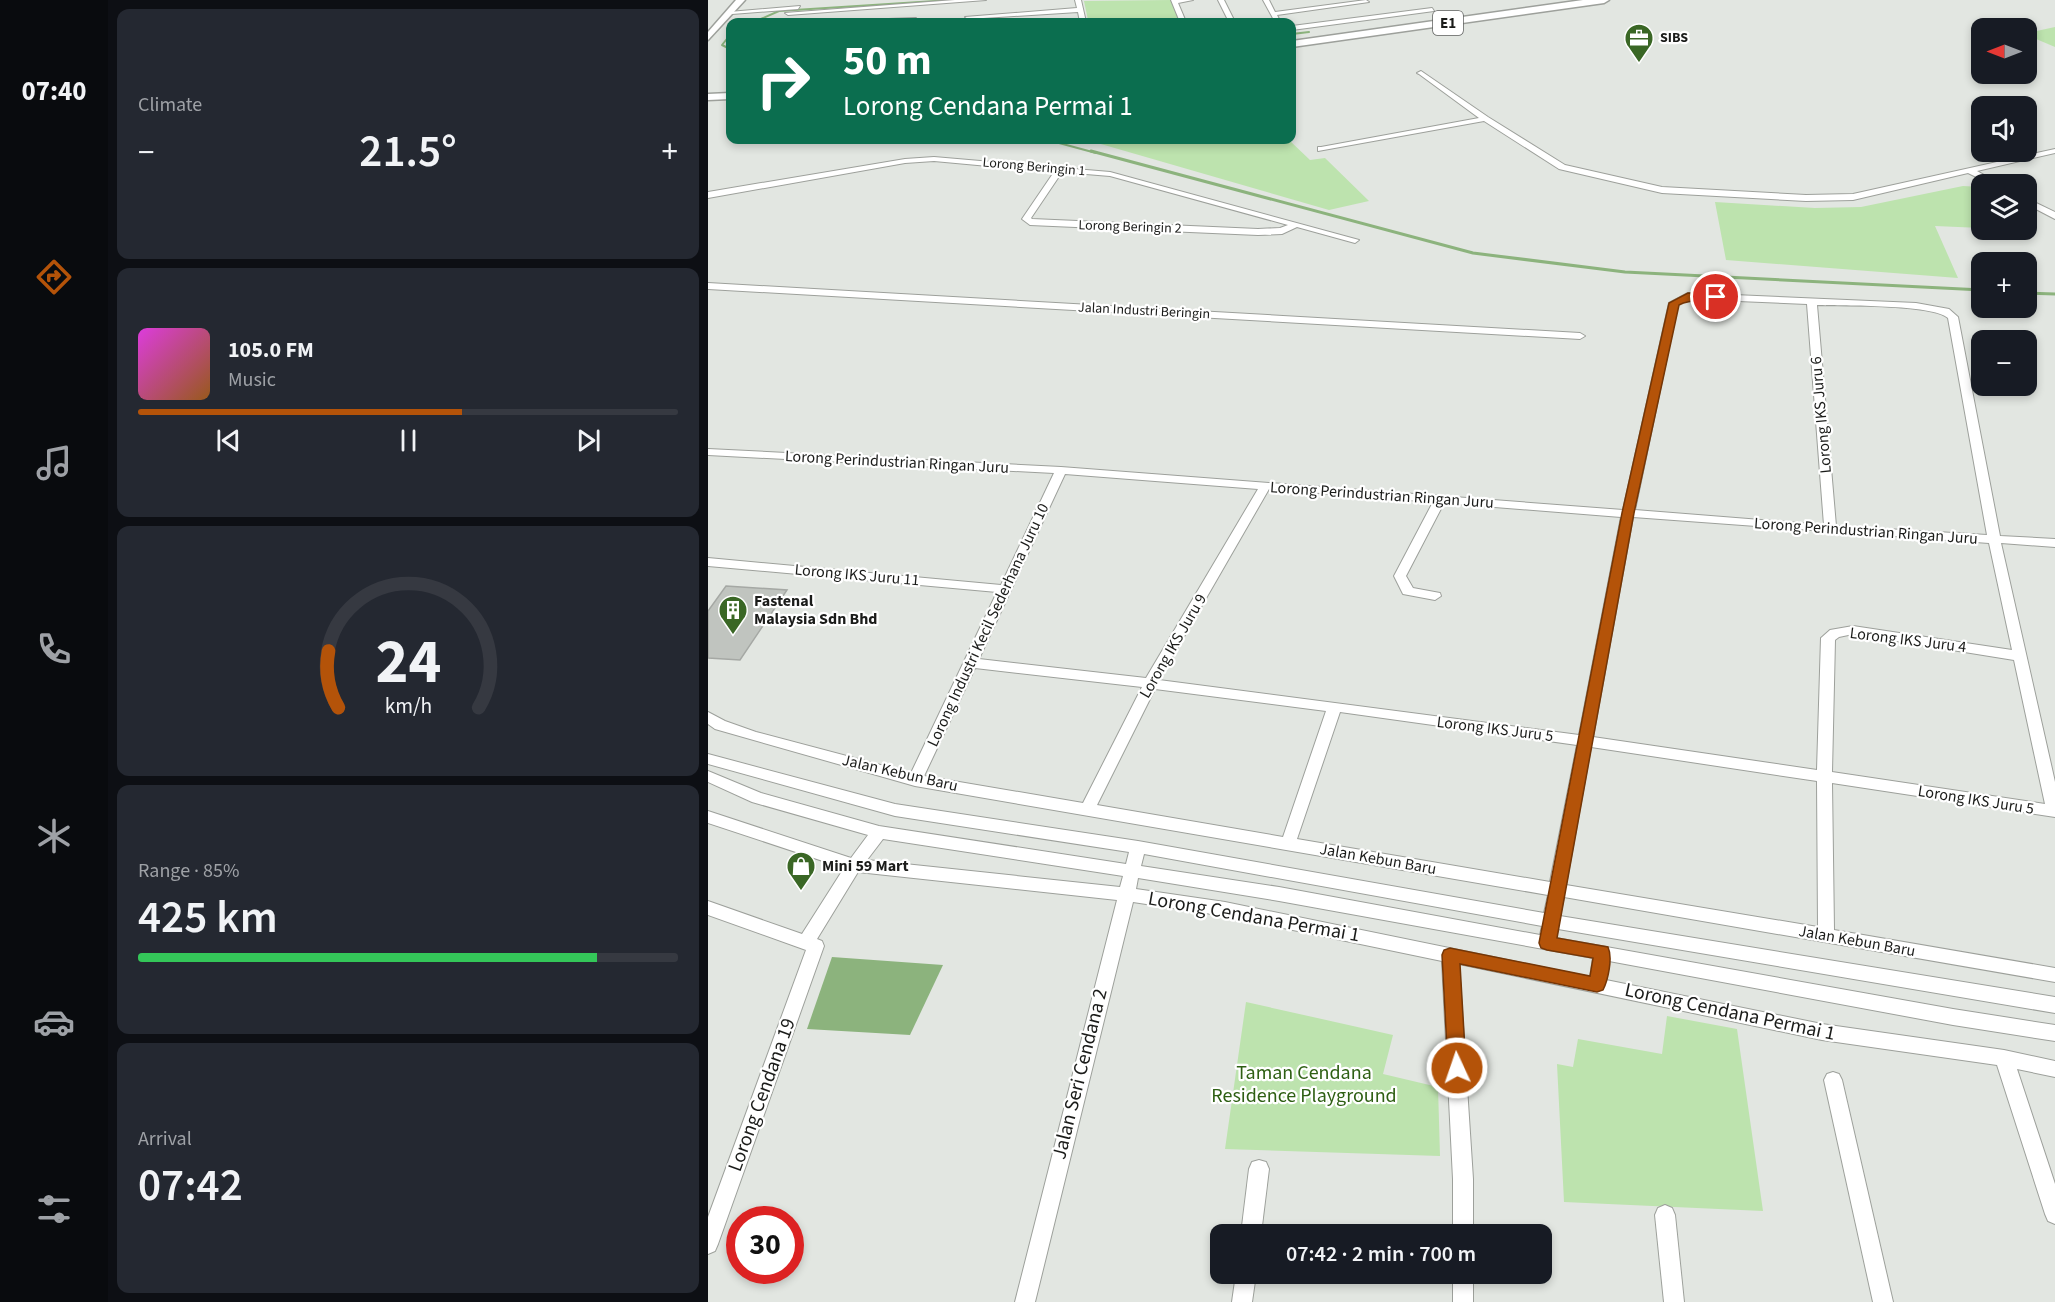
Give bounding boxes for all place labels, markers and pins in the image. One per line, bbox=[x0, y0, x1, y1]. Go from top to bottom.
office icon: SIBS bbox=[1623, 22, 1655, 64]
place label: SIBS bbox=[1660, 28, 1688, 48]
pin bbox=[1690, 271, 1741, 322]
place label: Fastenal Malaysia Sdn Bhd bbox=[754, 590, 878, 630]
building icon: Fastenal Malaysia Sdn Bhd bbox=[717, 594, 749, 636]
shop icon: Mini 59 Mart bbox=[785, 850, 817, 892]
place label: Mini 59 Mart bbox=[822, 855, 909, 877]

